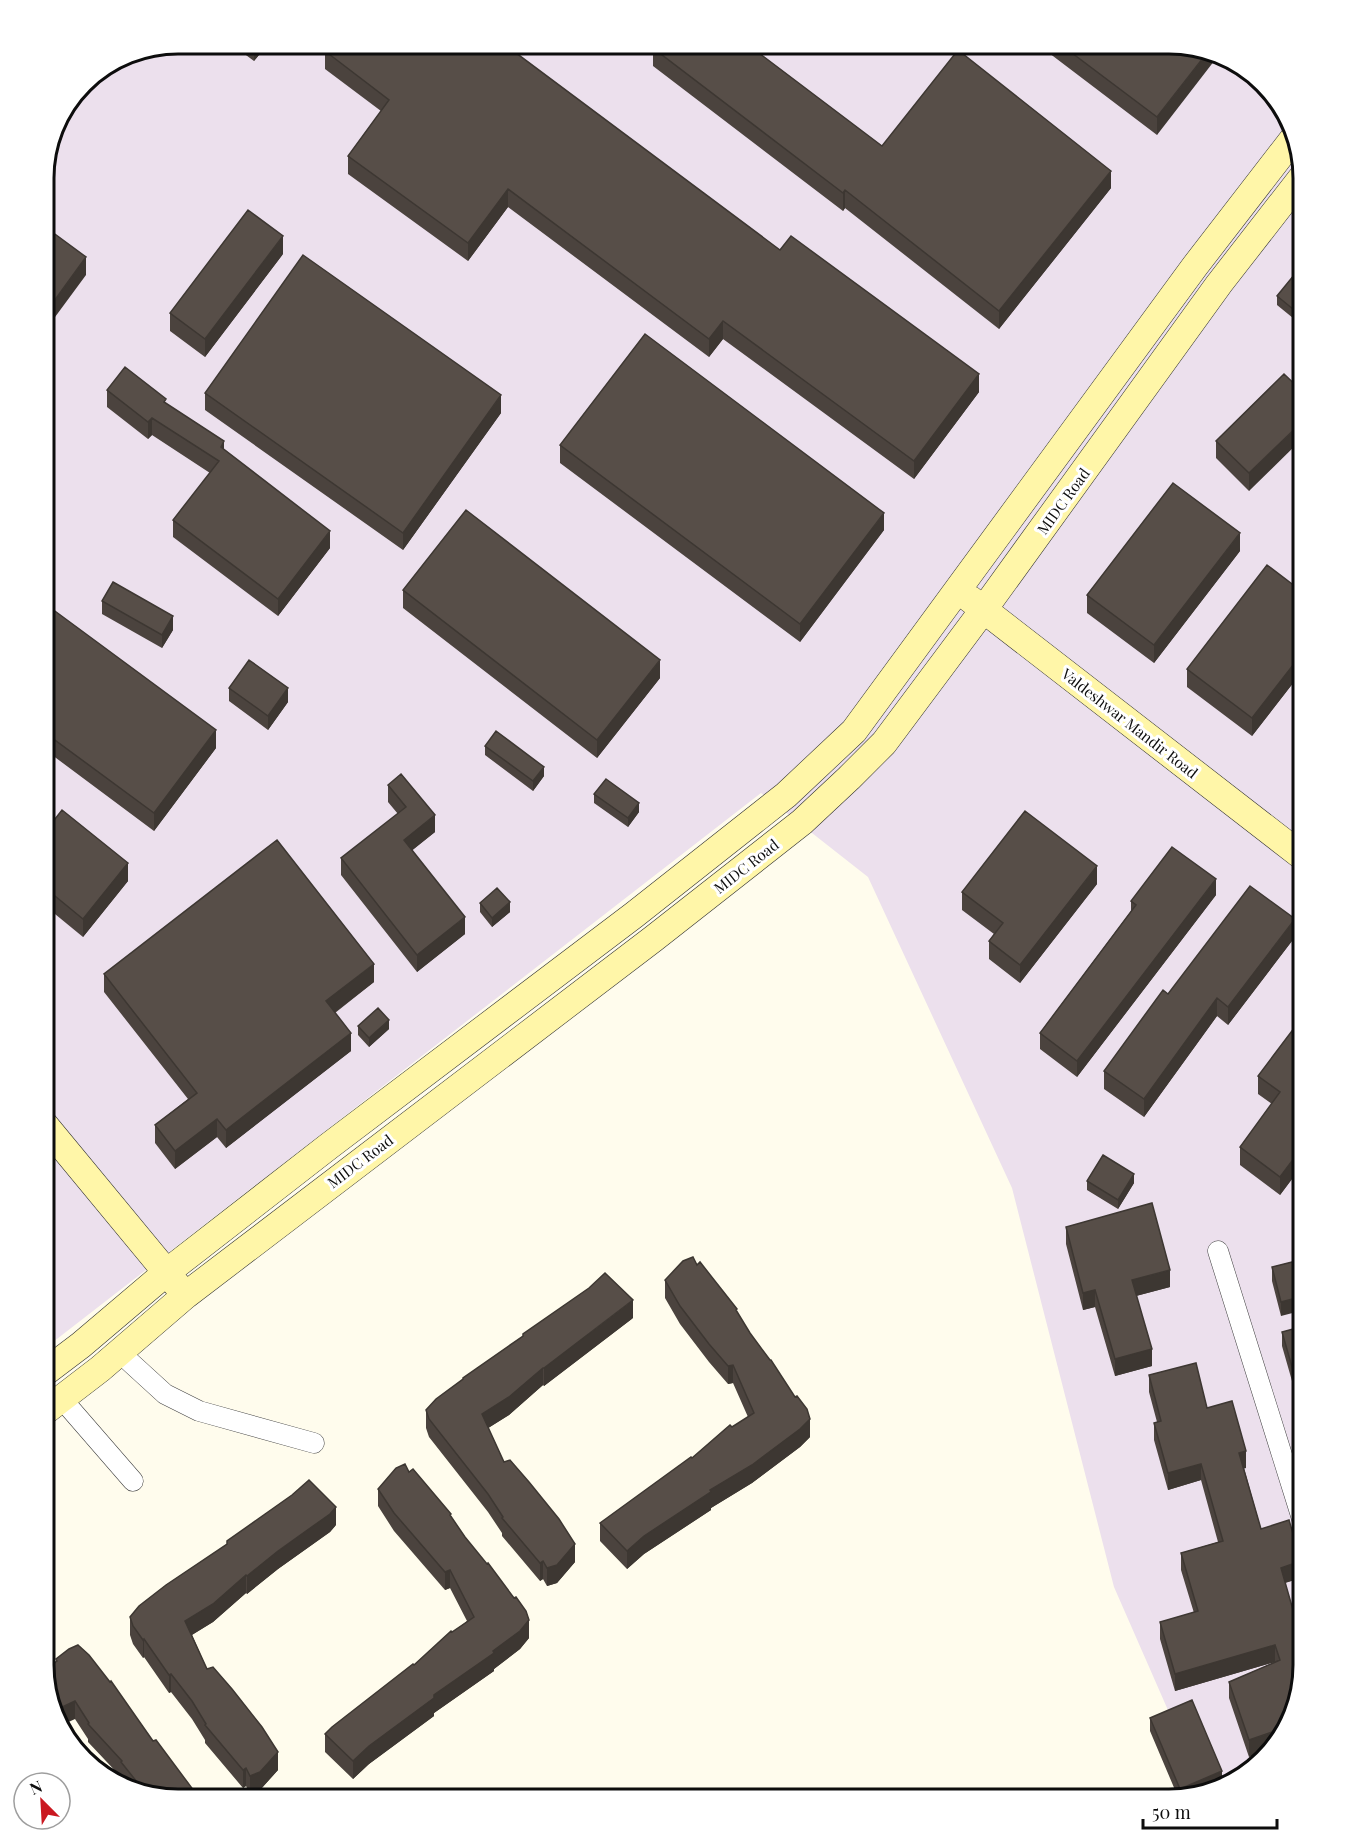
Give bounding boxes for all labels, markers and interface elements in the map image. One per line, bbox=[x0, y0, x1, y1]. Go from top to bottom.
street label: MIDC Road bbox=[1032, 464, 1094, 538]
street label: Valdeshwar Mandir Road bbox=[1057, 663, 1202, 783]
street label: MIDC Road bbox=[709, 834, 783, 898]
street label: MIDC Road bbox=[323, 1130, 397, 1192]
north arrow bbox=[12, 1771, 72, 1831]
text: N bbox=[26, 1775, 46, 1799]
scale bar bbox=[1143, 1792, 1276, 1830]
text: 50 m bbox=[1152, 1800, 1191, 1824]

